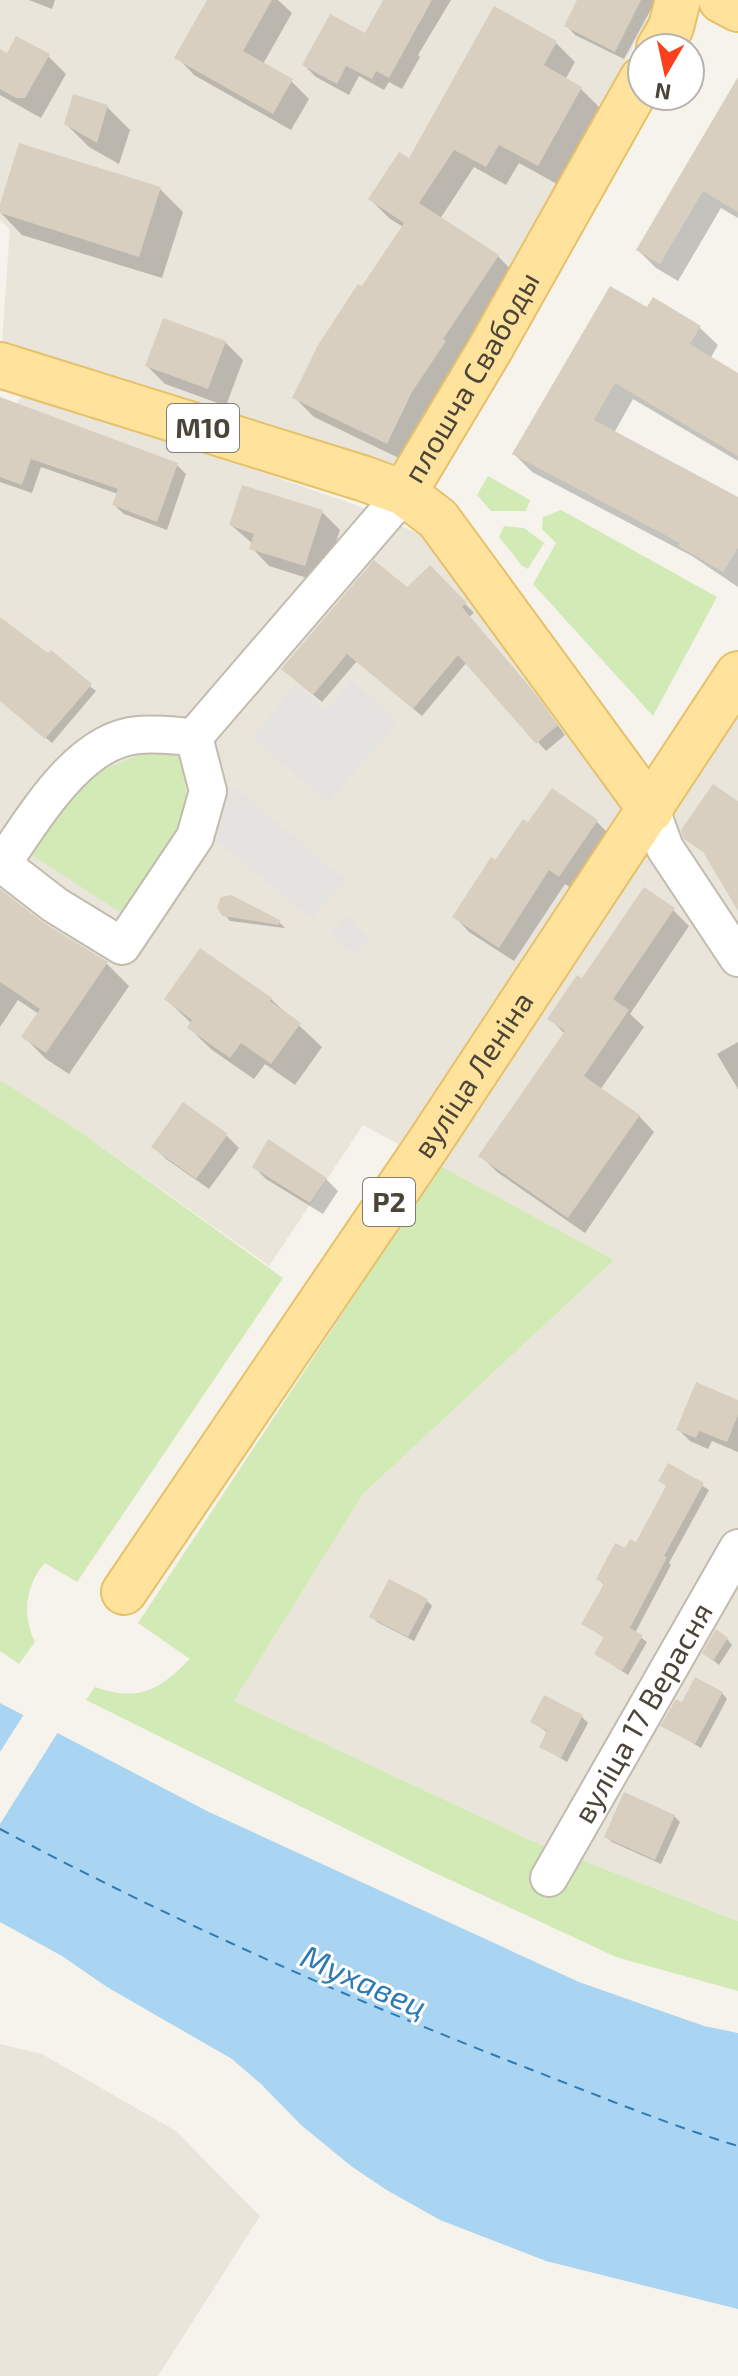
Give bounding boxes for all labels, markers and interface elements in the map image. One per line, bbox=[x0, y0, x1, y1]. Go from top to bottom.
north arrow bbox=[626, 32, 706, 112]
text: N bbox=[653, 79, 673, 107]
street label: плошча Свабоды bbox=[394, 265, 546, 488]
road number: М10 bbox=[167, 404, 239, 452]
street label: вуліца Леніна bbox=[404, 984, 540, 1164]
road number: Р2 bbox=[363, 1178, 415, 1226]
street label: вуліца 17 Верасня bbox=[564, 1595, 719, 1829]
water label: Мухавец bbox=[296, 1936, 434, 2025]

